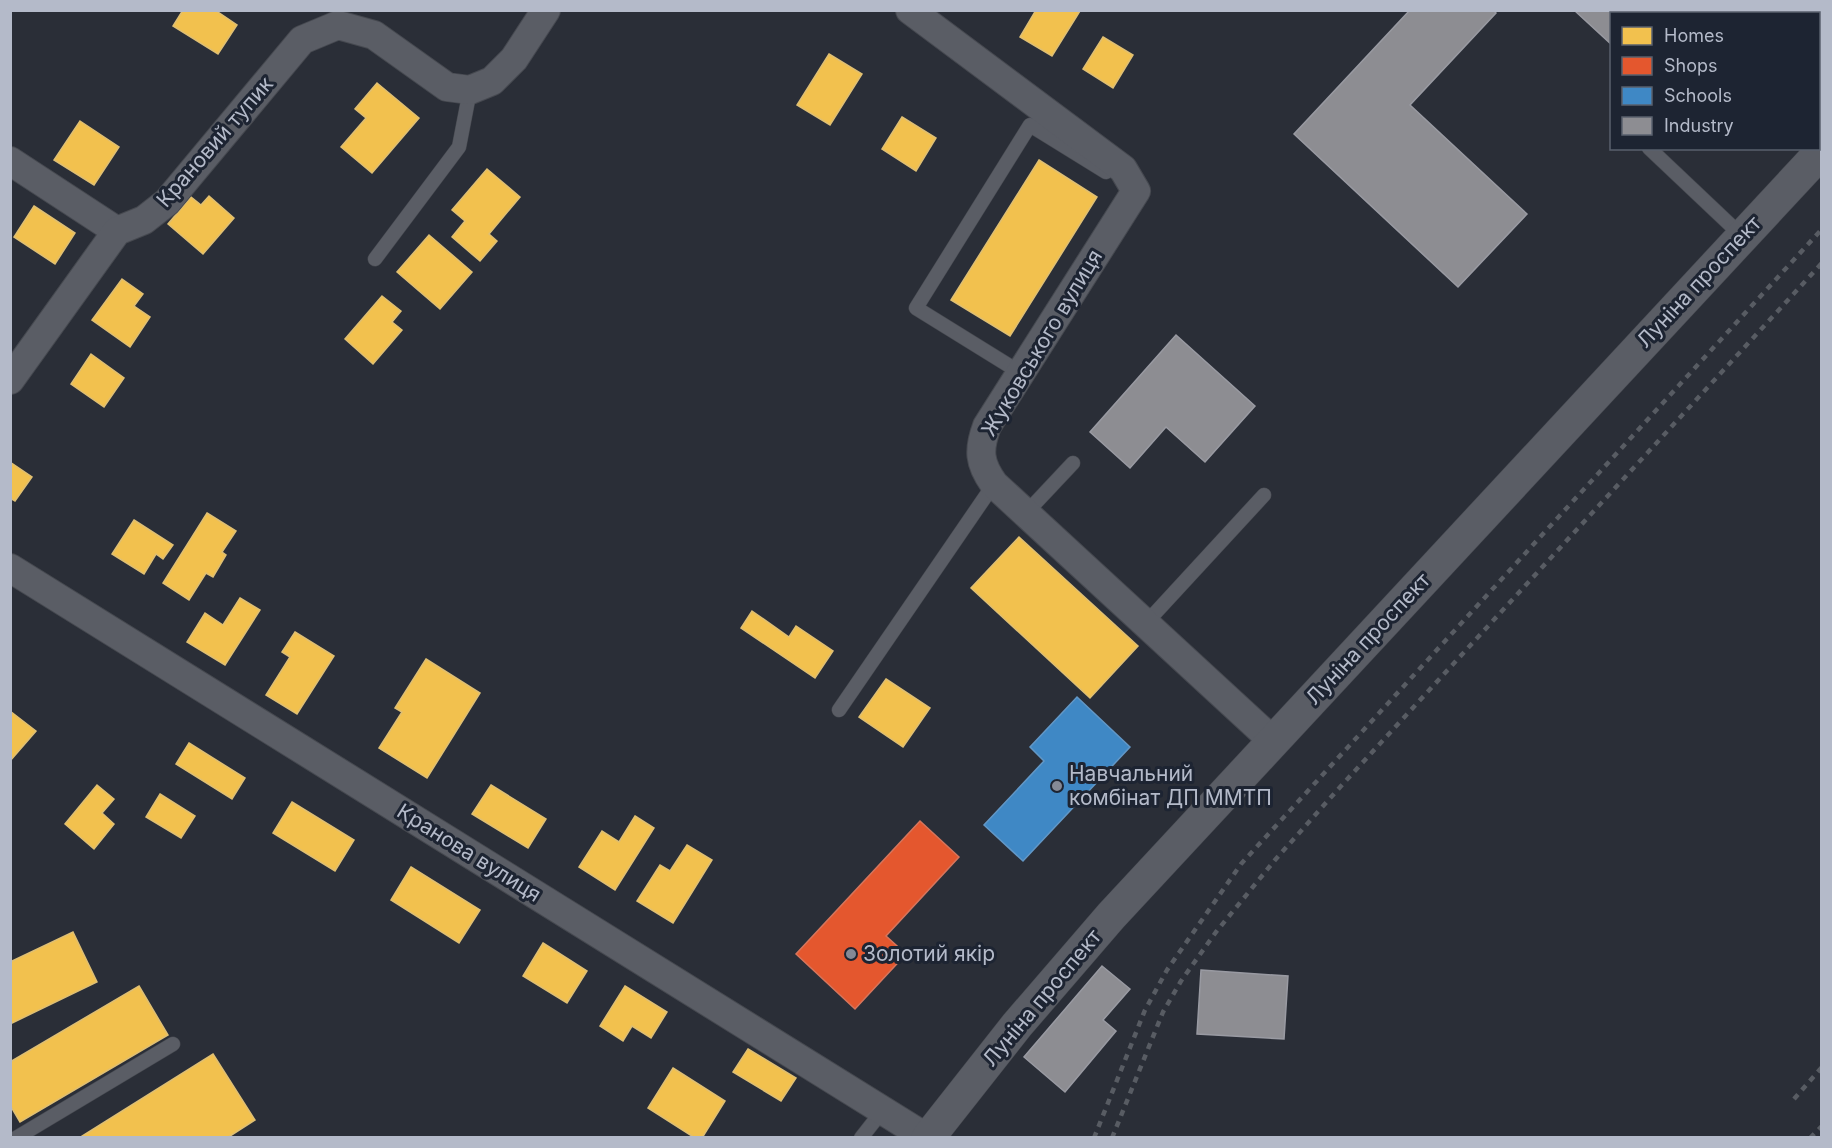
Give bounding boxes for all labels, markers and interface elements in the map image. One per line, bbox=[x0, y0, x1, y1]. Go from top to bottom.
legend bbox=[1610, 12, 1820, 150]
text: Homes bbox=[1664, 25, 1724, 46]
text: Shops bbox=[1664, 55, 1718, 76]
street label: Крановий тупик bbox=[151, 71, 278, 212]
text: Schools bbox=[1664, 85, 1732, 106]
text: Industry bbox=[1664, 115, 1734, 136]
street label: Луніна проспект bbox=[1631, 211, 1766, 353]
street label: Жуковського вулиця bbox=[976, 245, 1107, 441]
street label: Луніна проспект bbox=[1300, 568, 1435, 710]
place label: Навчальний комбінат ДП ММТП bbox=[1069, 761, 1272, 810]
marker: Навчальний комбінат ДП ММТП bbox=[1050, 779, 1064, 793]
street label: Кранова вулиця bbox=[393, 798, 546, 907]
street label: Луніна проспект bbox=[977, 924, 1106, 1071]
place label: Золотий якір bbox=[863, 941, 995, 966]
marker: Золотий якір bbox=[844, 947, 858, 961]

